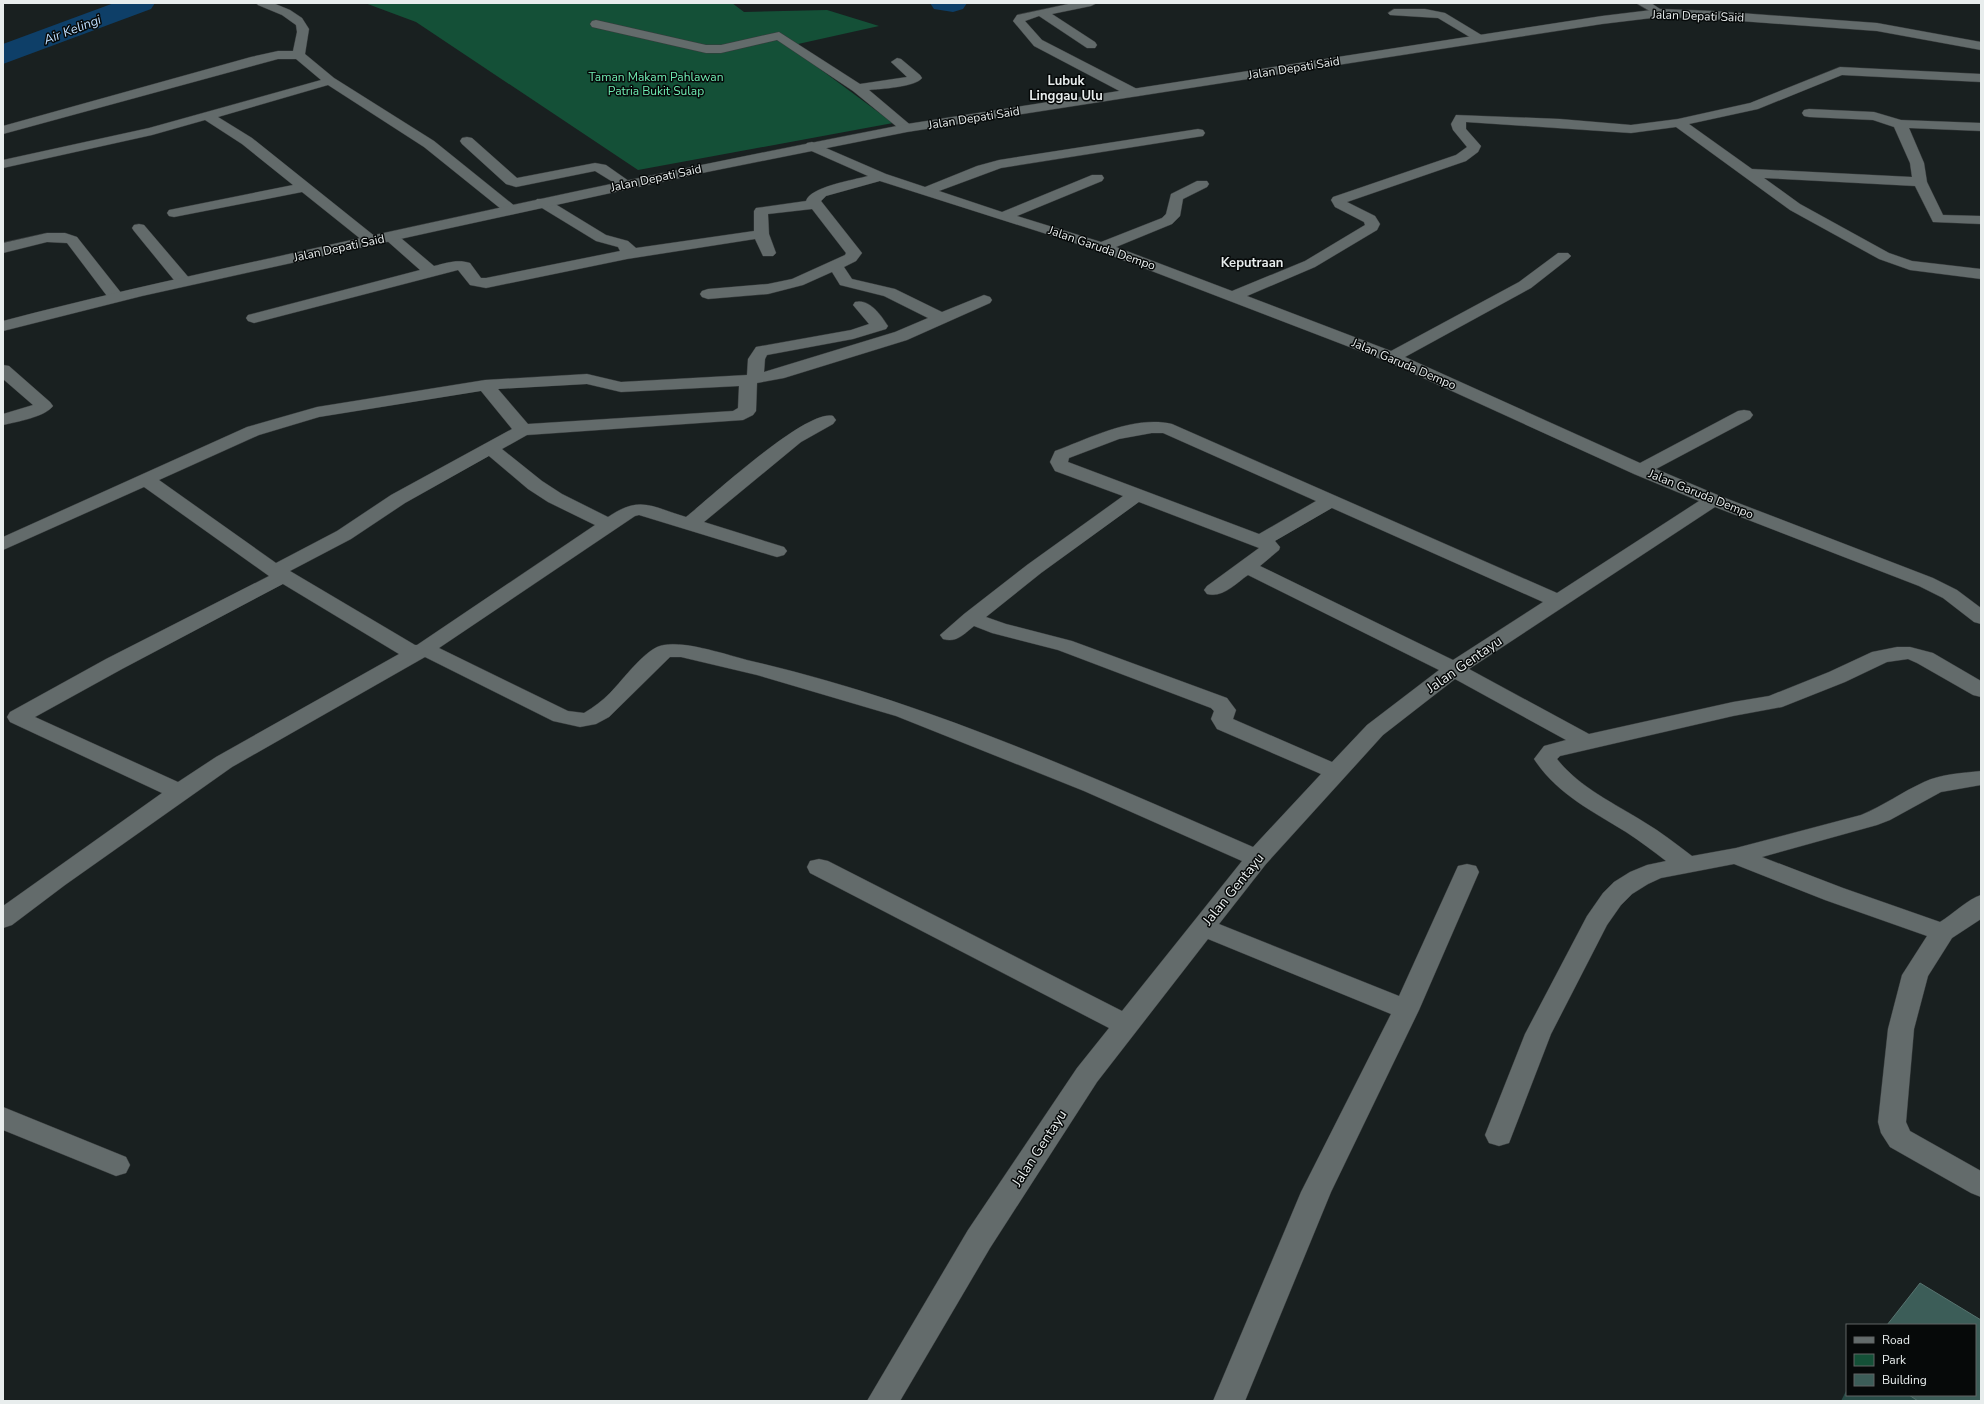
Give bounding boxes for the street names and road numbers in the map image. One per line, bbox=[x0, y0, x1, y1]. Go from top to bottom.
street label: Jalan Depati Said bbox=[1651, 6, 1744, 26]
street label: Jalan Depati Said bbox=[1246, 53, 1341, 83]
street label: Jalan Depati Said bbox=[926, 103, 1021, 133]
street label: Jalan Depati Said bbox=[608, 161, 703, 196]
street label: Jalan Garuda Dempo bbox=[1046, 222, 1158, 274]
street label: Jalan Depati Said bbox=[291, 231, 386, 266]
street label: Jalan Garuda Dempo bbox=[1348, 334, 1459, 393]
street label: Jalan Garuda Dempo bbox=[1645, 465, 1756, 522]
street label: Jalan Gentayu bbox=[1422, 631, 1506, 698]
street label: Jalan Gentayu bbox=[1198, 849, 1268, 930]
street label: Jalan Gentayu bbox=[1007, 1106, 1071, 1191]

